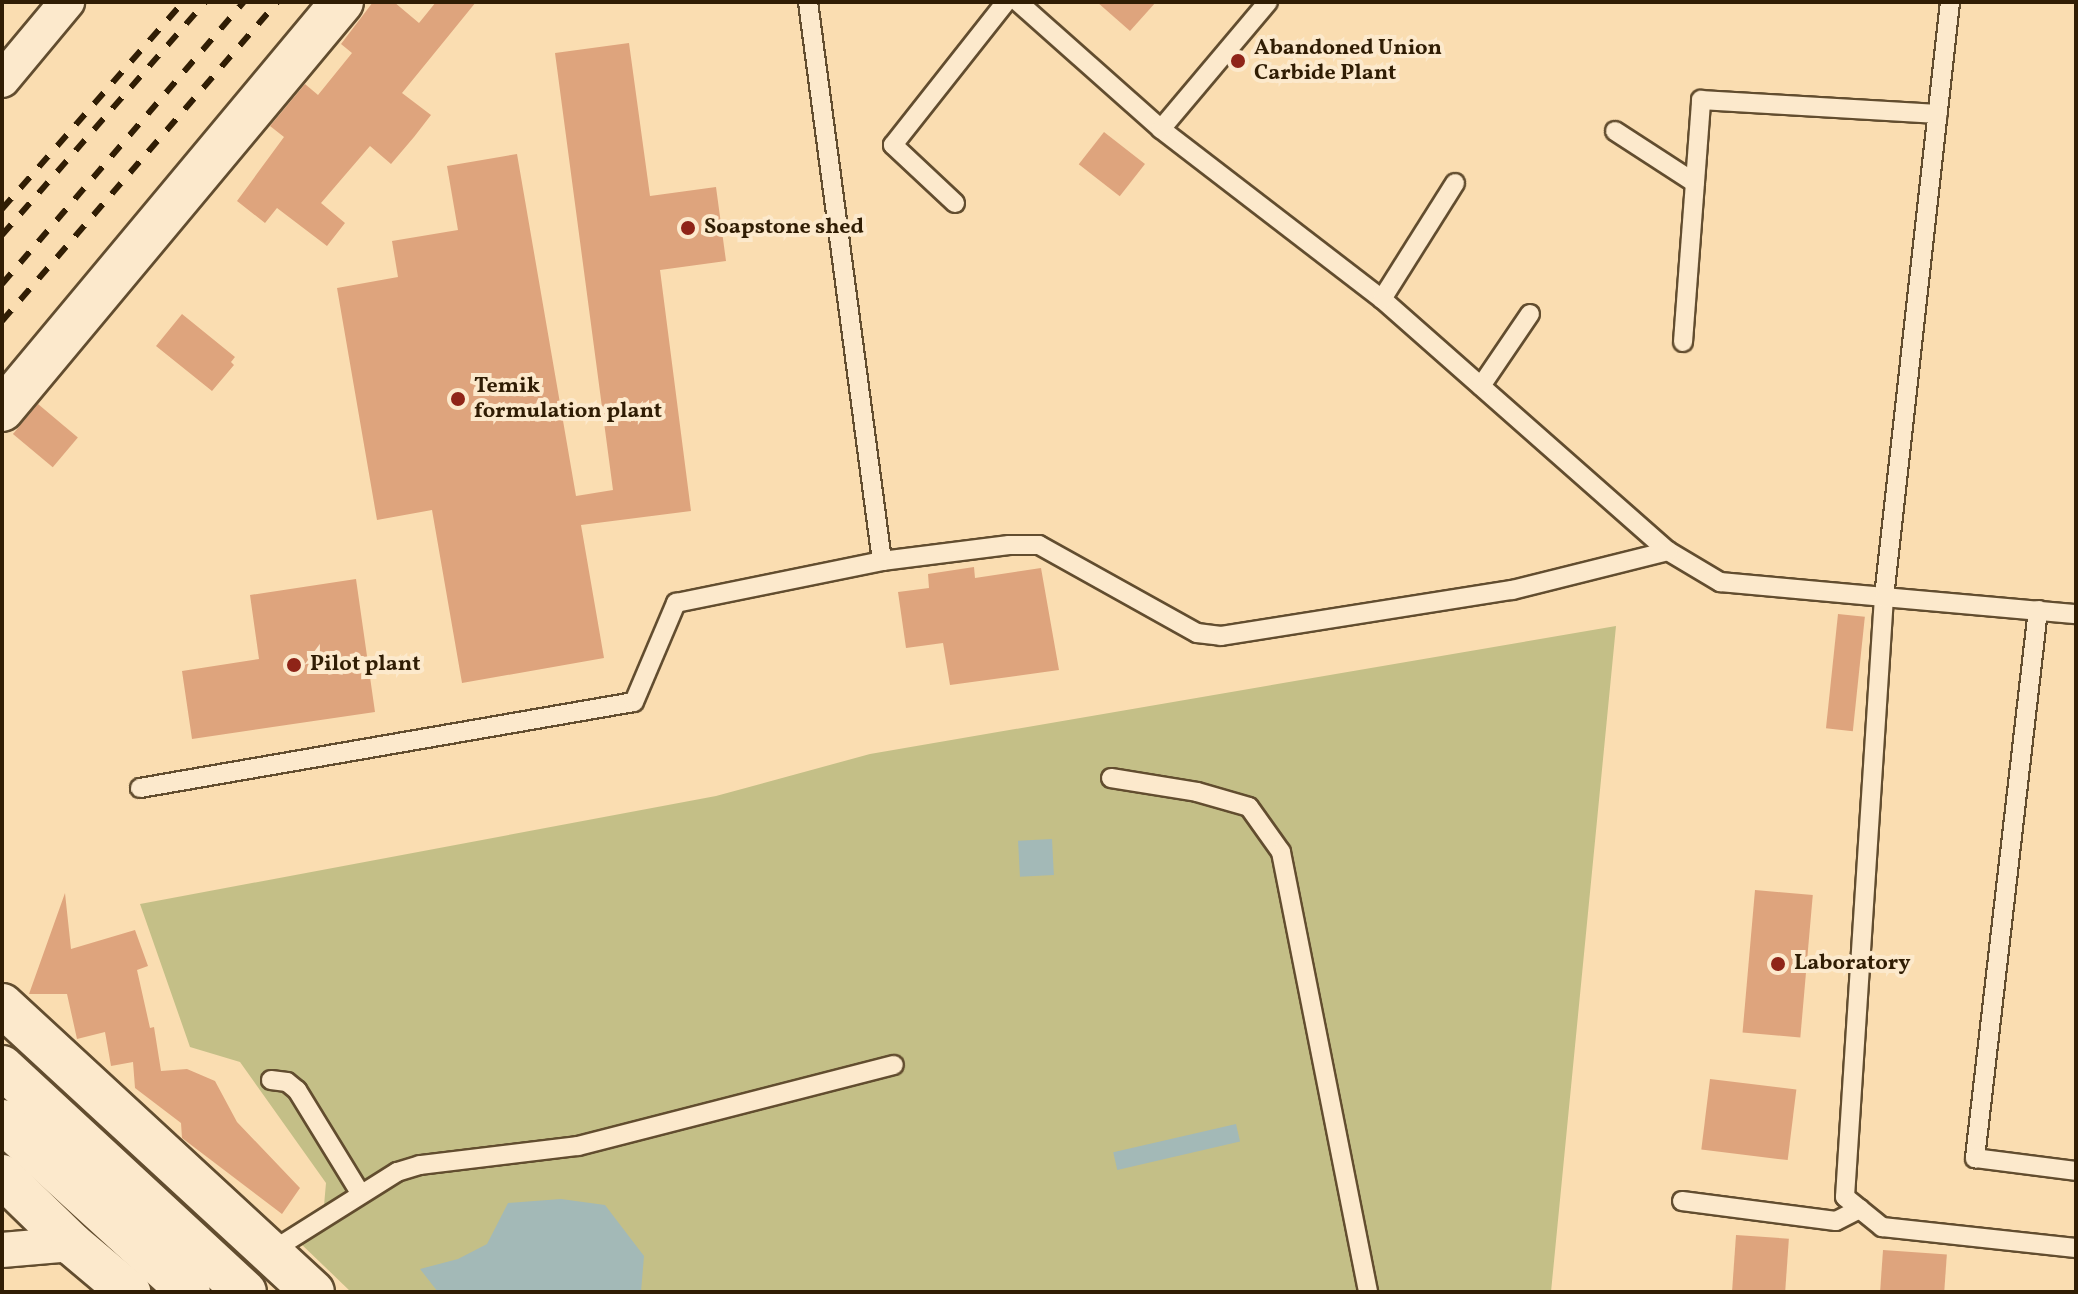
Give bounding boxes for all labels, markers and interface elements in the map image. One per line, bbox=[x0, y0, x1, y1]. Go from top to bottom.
place label: Abandoned Union Carbide Plant bbox=[1254, 35, 1442, 86]
marker: Abandoned Union Carbide Plant bbox=[1229, 52, 1247, 70]
place label: Soapstone shed bbox=[704, 215, 864, 241]
marker: Soapstone shed bbox=[679, 219, 697, 237]
place label: Temik formulation plant bbox=[474, 373, 662, 424]
marker: Temik formulation plant bbox=[449, 390, 467, 408]
place label: Pilot plant bbox=[310, 652, 420, 678]
marker: Pilot plant bbox=[285, 656, 303, 674]
place label: Laboratory bbox=[1794, 951, 1911, 977]
marker: Laboratory bbox=[1769, 955, 1787, 973]

